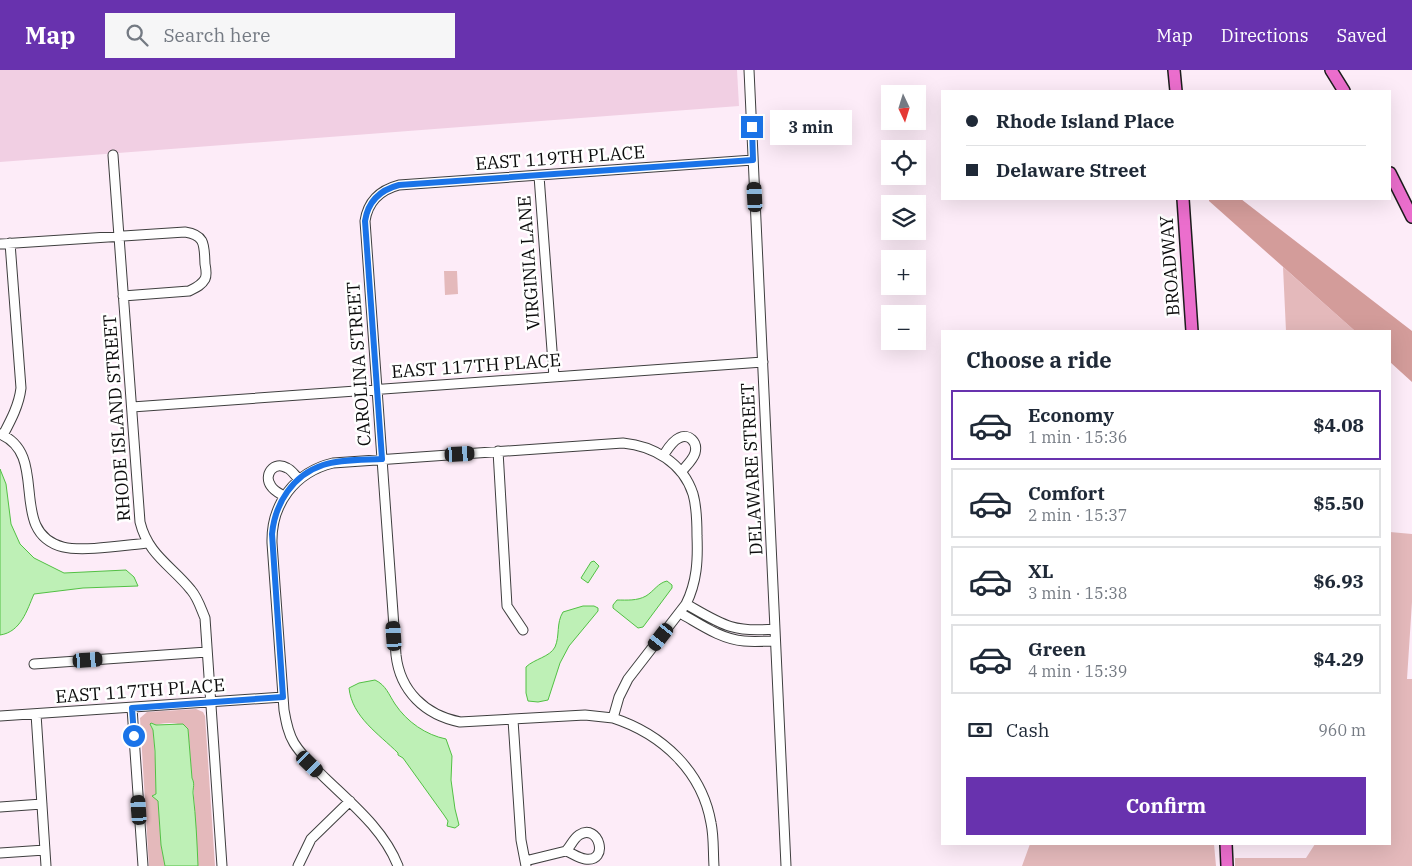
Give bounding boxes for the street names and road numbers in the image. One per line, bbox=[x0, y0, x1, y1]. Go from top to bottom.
street label: EAST 119TH PLACE bbox=[474, 140, 645, 175]
street label: VIRGINIA LANE bbox=[512, 195, 545, 331]
street label: BROADWAY bbox=[1154, 214, 1184, 317]
street label: CAROLINA STREET bbox=[341, 281, 376, 447]
street label: RHODE ISLAND STREET bbox=[98, 313, 135, 522]
street label: EAST 117TH PLACE bbox=[390, 348, 561, 383]
street label: DELAWARE STREET bbox=[735, 382, 768, 556]
street label: EAST 117TH PLACE bbox=[54, 673, 225, 708]

